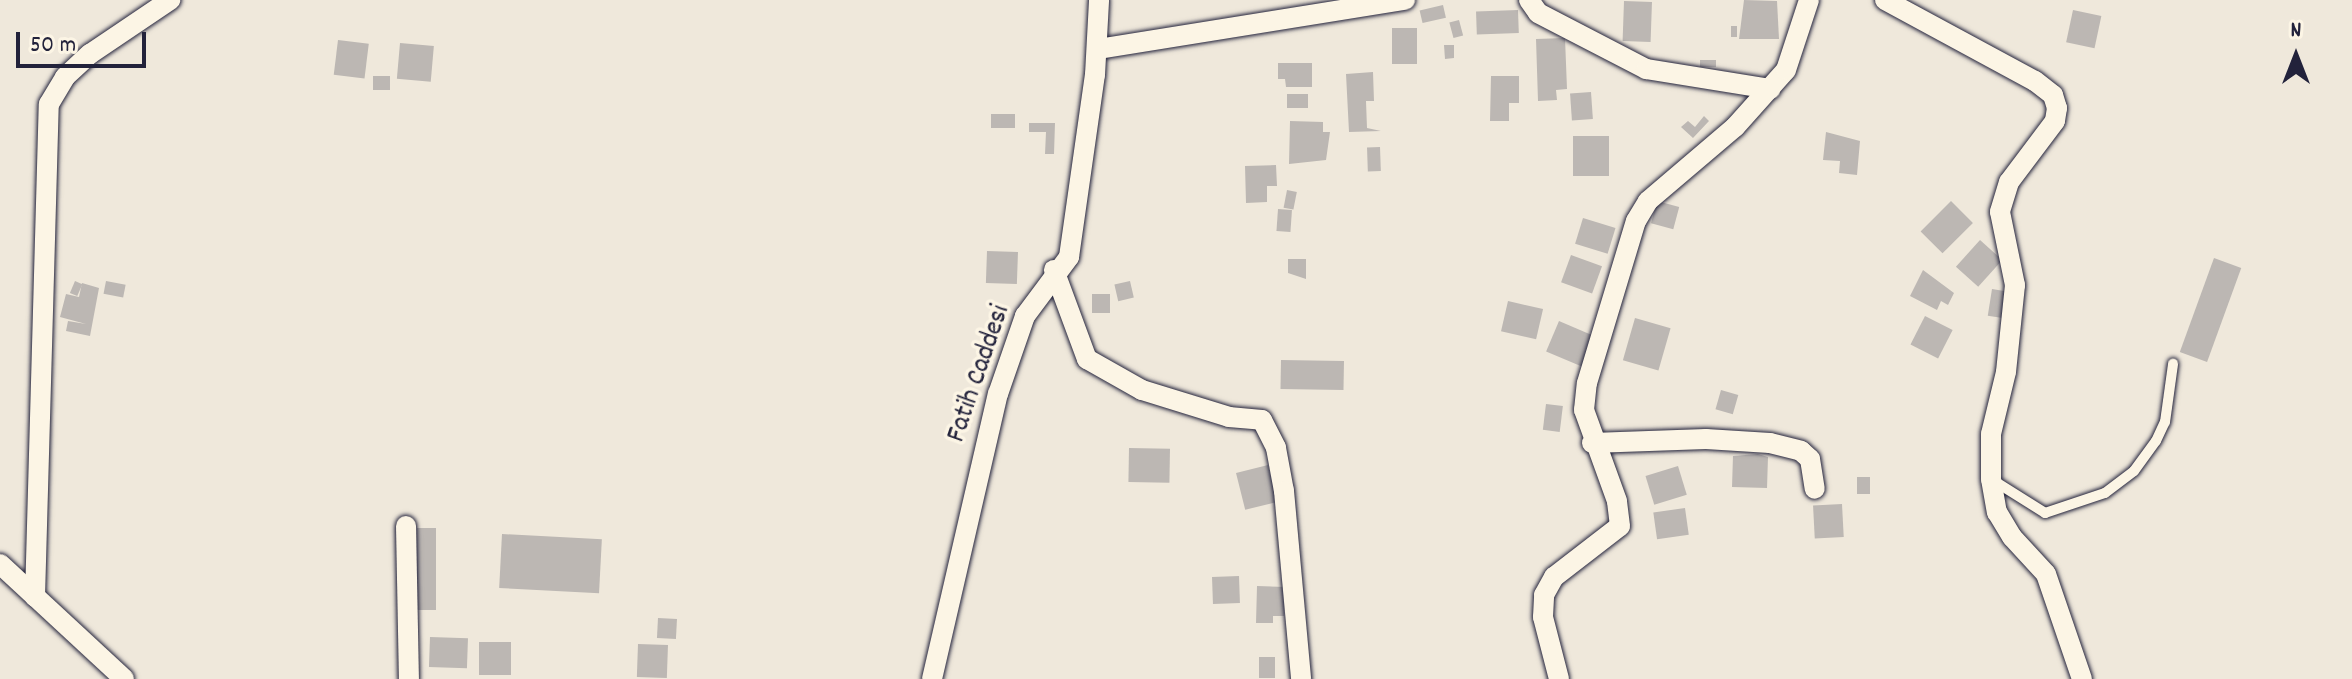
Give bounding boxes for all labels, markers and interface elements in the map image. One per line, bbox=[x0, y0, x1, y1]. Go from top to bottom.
scale bar bbox=[20, 16, 150, 66]
north arrow bbox=[2256, 16, 2336, 96]
text: N bbox=[2291, 16, 2301, 47]
text: 50 m bbox=[30, 29, 76, 63]
street label: Fatih Caddesi bbox=[941, 301, 1019, 447]

